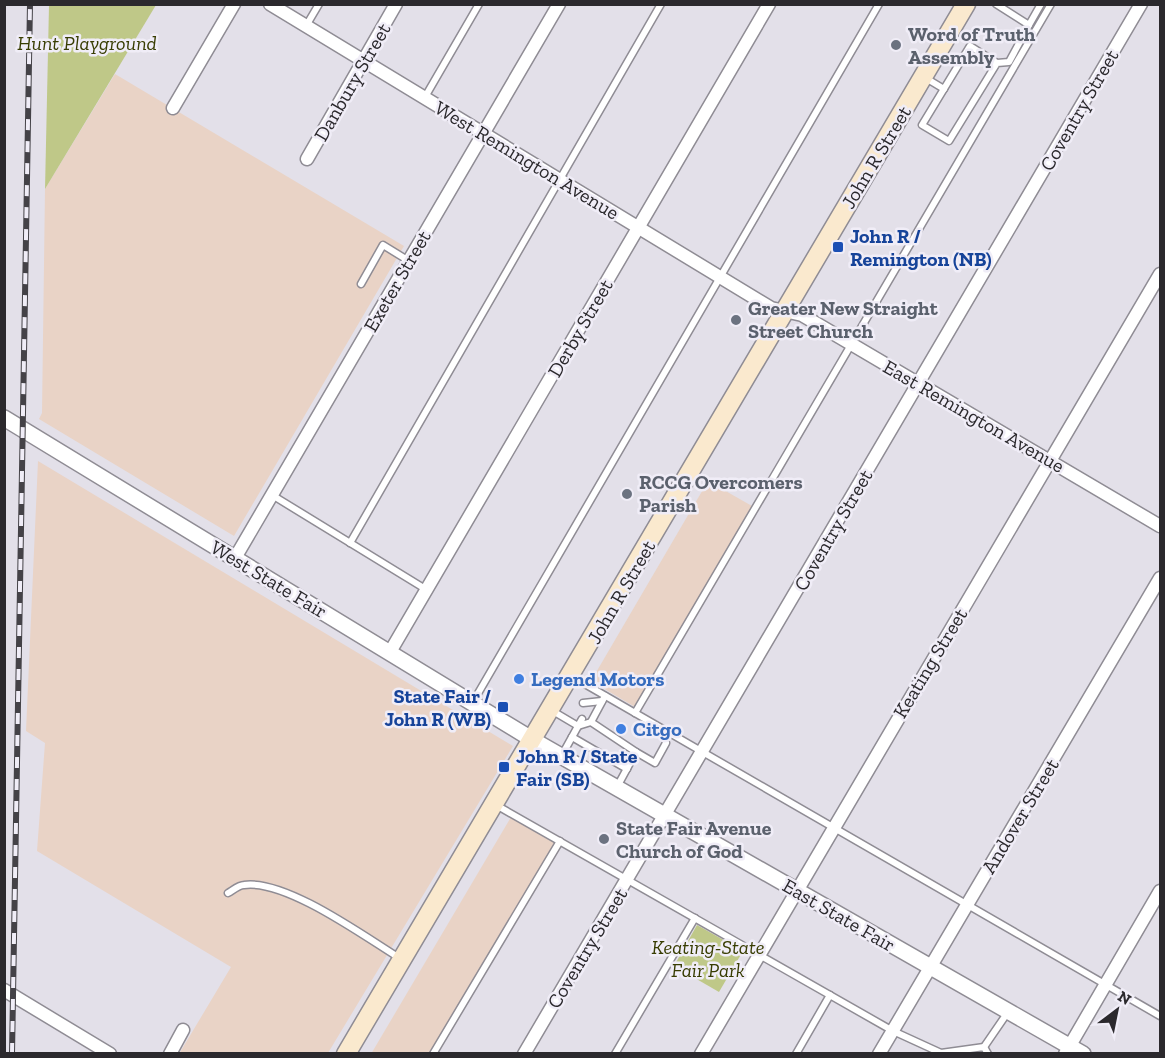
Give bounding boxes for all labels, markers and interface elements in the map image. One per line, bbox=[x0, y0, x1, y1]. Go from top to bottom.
street label: Danbury Street bbox=[309, 18, 396, 145]
place label: Word of Truth Assembly bbox=[908, 22, 1036, 69]
park label: Hunt Playground bbox=[17, 31, 157, 55]
marker: Word of Truth Assembly bbox=[889, 38, 903, 52]
street label: Coventry Street bbox=[1035, 44, 1124, 175]
street label: West Remington Avenue bbox=[430, 95, 624, 225]
street label: John R Street bbox=[836, 101, 916, 213]
place label: John R / Remington (NB) bbox=[850, 224, 992, 271]
street label: Exeter Street bbox=[358, 225, 436, 336]
marker: John R / Remington (NB) bbox=[831, 240, 845, 254]
street label: Derby Street bbox=[542, 274, 618, 381]
place label: Greater New Straight Street Church bbox=[748, 296, 939, 343]
marker: Greater New Straight Street Church bbox=[729, 313, 743, 327]
street label: East Remington Avenue bbox=[879, 354, 1069, 478]
street label: Coventry Street bbox=[789, 464, 878, 595]
place label: RCCG Overcomers Parish bbox=[639, 470, 803, 517]
marker: RCCG Overcomers Parish bbox=[620, 487, 634, 501]
street label: West State Fair bbox=[206, 535, 332, 623]
street label: John R Street bbox=[582, 535, 661, 648]
street label: Keating Street bbox=[888, 603, 973, 722]
place label: Legend Motors bbox=[531, 667, 664, 691]
marker: Legend Motors bbox=[512, 672, 526, 686]
place label: State Fair / John R (WB) bbox=[385, 684, 491, 731]
marker: State Fair / John R (WB) bbox=[496, 700, 510, 714]
place label: Citgo bbox=[633, 717, 682, 741]
marker: Citgo bbox=[614, 722, 628, 736]
place label: John R / State Fair (SB) bbox=[516, 744, 638, 791]
street label: Andover Street bbox=[976, 754, 1064, 878]
marker: John R / State Fair (SB) bbox=[497, 760, 511, 774]
place label: State Fair Avenue Church of God bbox=[616, 816, 772, 863]
marker: State Fair Avenue Church of God bbox=[597, 832, 611, 846]
street label: East State Fair bbox=[779, 873, 899, 957]
street label: Coventry Street bbox=[542, 883, 633, 1013]
park label: Keating-State Fair Park bbox=[651, 935, 765, 982]
north arrow bbox=[1087, 980, 1147, 1040]
text: N bbox=[1114, 986, 1135, 1009]

